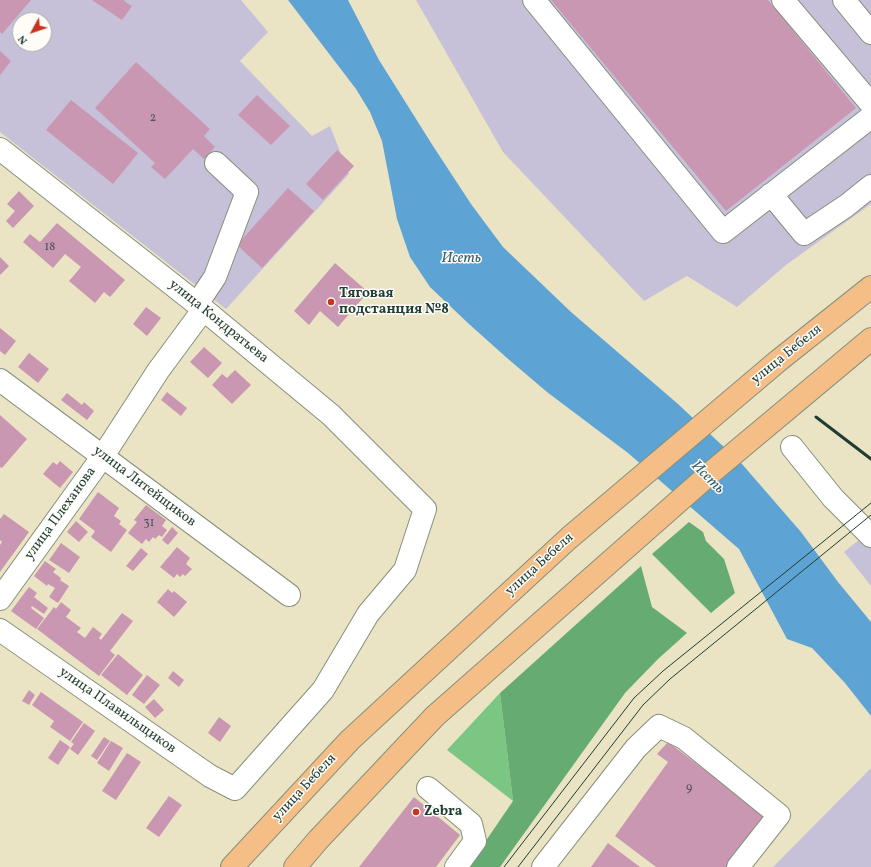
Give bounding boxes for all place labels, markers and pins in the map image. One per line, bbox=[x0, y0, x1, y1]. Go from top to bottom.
place label: Тяговая подстанция №8 bbox=[339, 286, 449, 318]
marker: Тяговая подстанция №8 bbox=[326, 297, 336, 307]
place label: Zebra bbox=[424, 804, 462, 820]
marker: Zebra bbox=[411, 807, 421, 817]

